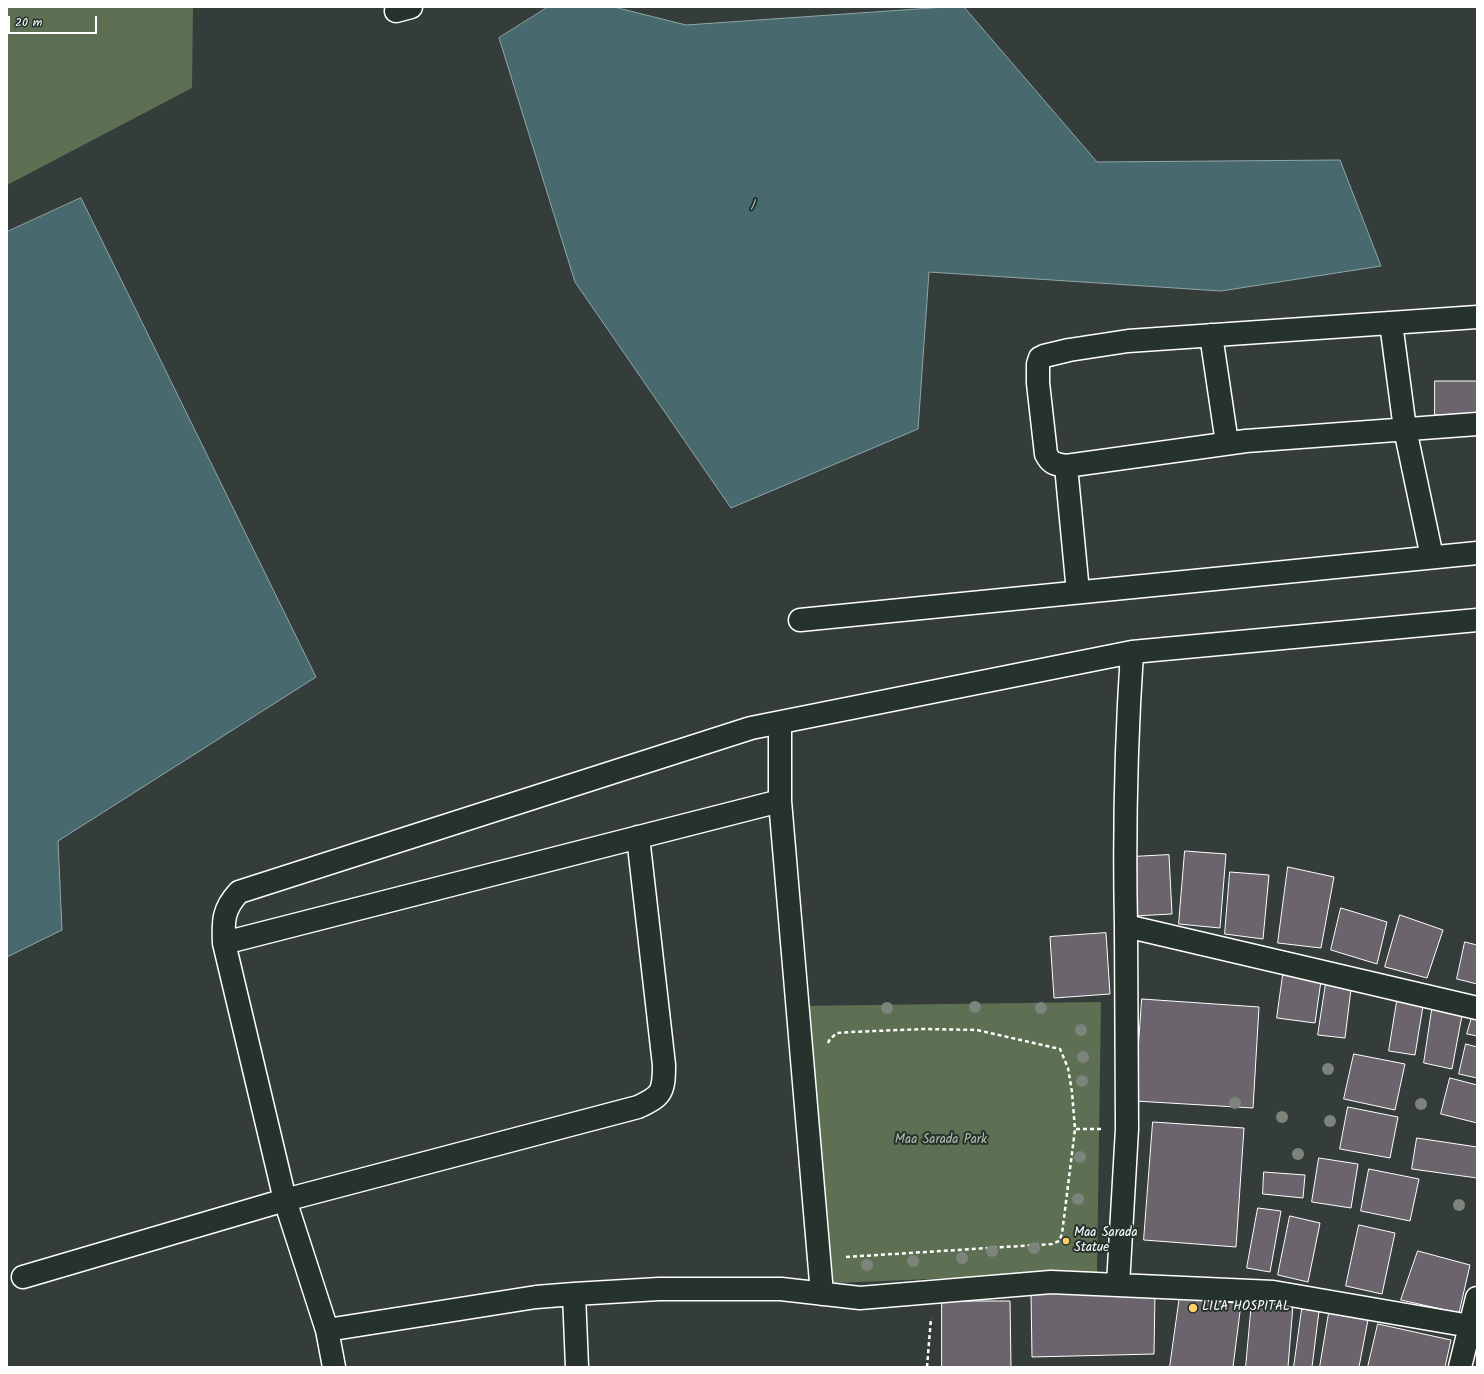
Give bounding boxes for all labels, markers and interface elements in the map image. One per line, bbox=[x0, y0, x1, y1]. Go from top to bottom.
scale bar bbox=[10, 8, 99, 34]
text: 20 m bbox=[15, 13, 42, 32]
water label: l bbox=[750, 200, 754, 216]
park label: Maa Sarada Park bbox=[895, 1133, 987, 1149]
place label: Maa Sarada Statue bbox=[1074, 1226, 1138, 1257]
marker: Maa Sarada Statue bbox=[1061, 1236, 1071, 1246]
place label: LILA HOSPITAL bbox=[1202, 1300, 1290, 1316]
marker: LILA HOSPITAL bbox=[1187, 1302, 1199, 1314]

